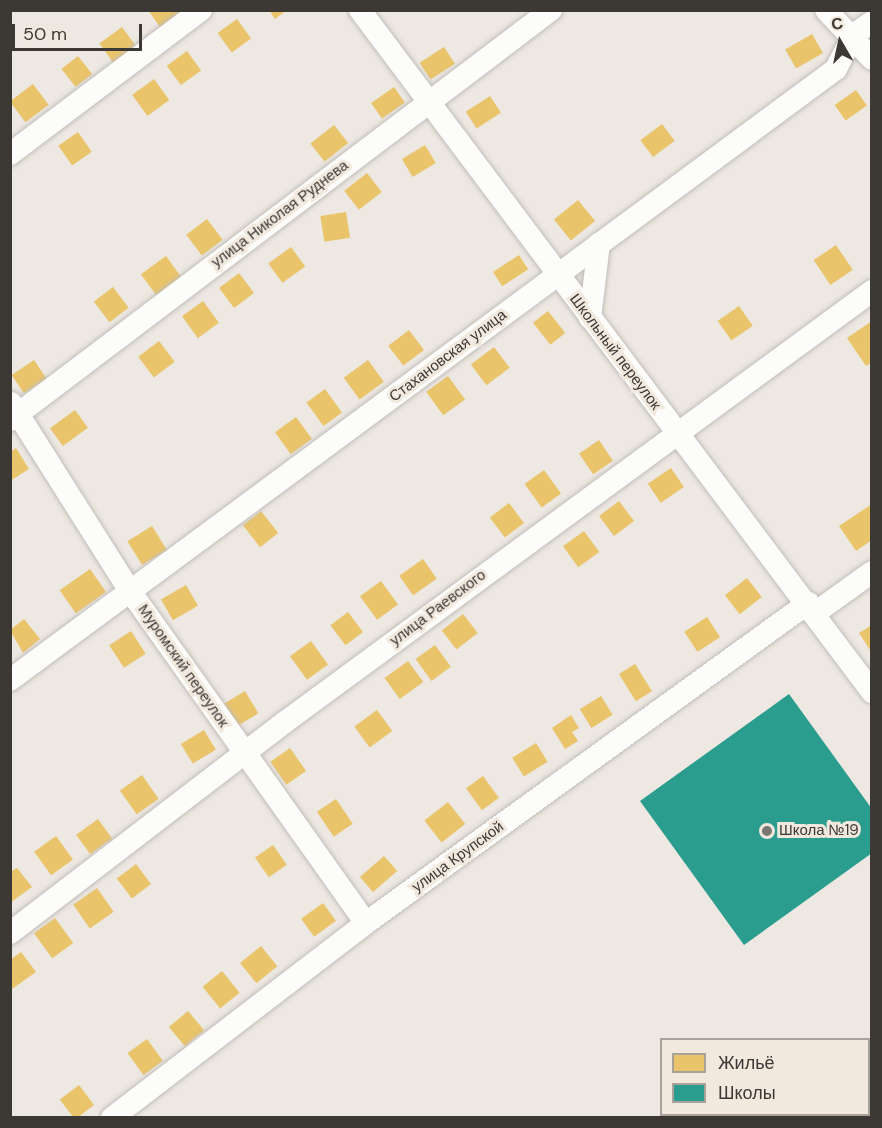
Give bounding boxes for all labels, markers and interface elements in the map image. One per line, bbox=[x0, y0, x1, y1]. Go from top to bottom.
scale bar bbox=[15, 12, 146, 50]
north arrow bbox=[810, 12, 870, 72]
text: С bbox=[830, 12, 844, 35]
text: 50 m bbox=[23, 22, 67, 46]
street label: улица Николая Руднева bbox=[208, 157, 352, 271]
street label: Школьный переулок bbox=[566, 290, 664, 414]
street label: Стахановская улица bbox=[386, 306, 510, 406]
street label: улица Раевского bbox=[387, 566, 489, 650]
street label: Муромский переулок bbox=[134, 601, 232, 731]
street label: улица Крупской bbox=[409, 818, 507, 896]
place label: Школа №19 bbox=[779, 822, 859, 840]
marker: Школа №19 bbox=[760, 824, 774, 838]
legend bbox=[660, 1038, 870, 1116]
text: Жильё bbox=[718, 1051, 775, 1075]
text: Школы bbox=[718, 1081, 776, 1105]

